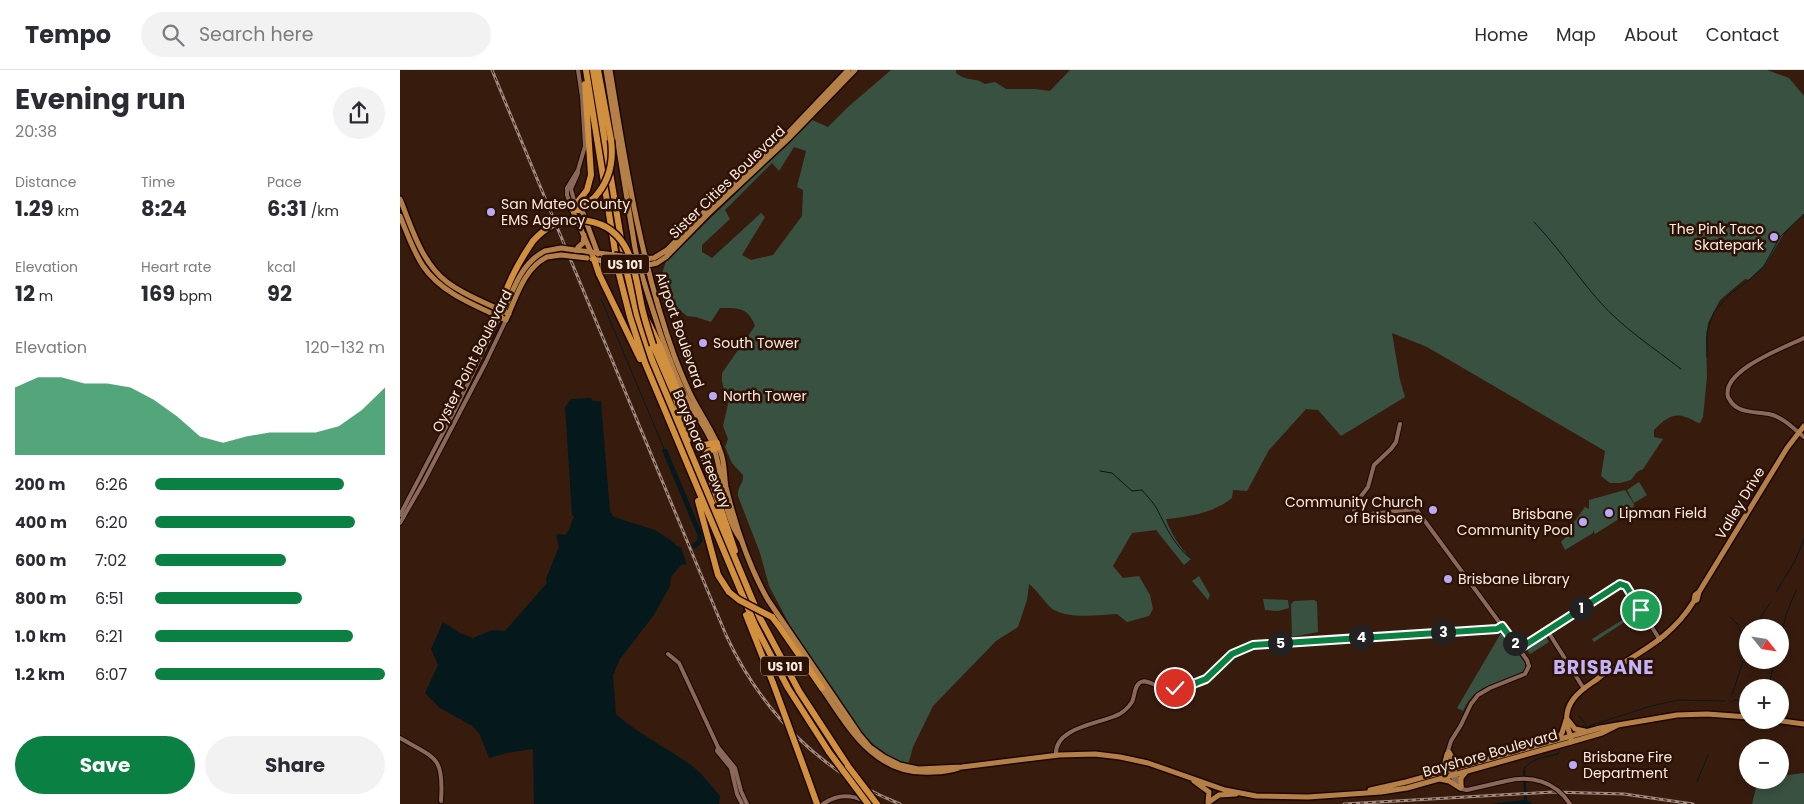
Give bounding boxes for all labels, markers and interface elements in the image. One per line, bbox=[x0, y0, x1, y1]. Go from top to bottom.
search box bbox=[141, 12, 491, 57]
text: Tempo bbox=[25, 18, 111, 51]
icon: search bbox=[159, 21, 187, 49]
text: Search here bbox=[199, 21, 313, 48]
text: Home bbox=[1474, 22, 1528, 47]
text: Map bbox=[1556, 22, 1596, 47]
text: About bbox=[1624, 22, 1678, 47]
text: Contact bbox=[1706, 22, 1779, 47]
text: Evening run bbox=[15, 80, 186, 119]
button: share bbox=[333, 87, 385, 139]
text: 20:38 bbox=[15, 120, 57, 143]
street label: Sister Cities Boulevard bbox=[664, 121, 790, 243]
text: Distance bbox=[15, 172, 76, 192]
text: Time bbox=[141, 172, 175, 192]
text: Pace bbox=[267, 172, 302, 192]
text: 1.29 bbox=[15, 194, 54, 223]
text: 8:24 bbox=[141, 194, 187, 223]
text: 6:31 bbox=[267, 194, 307, 223]
place label: San Mateo County EMS Agency bbox=[501, 194, 630, 230]
text: km bbox=[54, 201, 79, 221]
text: /km bbox=[307, 201, 339, 221]
marker: San Mateo County EMS Agency bbox=[485, 206, 497, 218]
place label: The Pink Taco Skatepark bbox=[1669, 219, 1765, 255]
marker: The Pink Taco Skatepark bbox=[1768, 231, 1780, 243]
road number: US 101 bbox=[601, 254, 649, 273]
text: Elevation bbox=[15, 257, 78, 277]
text: Heart rate bbox=[141, 257, 211, 277]
text: kcal bbox=[267, 257, 296, 277]
street label: Airport Boulevard bbox=[651, 269, 709, 391]
text: 12 bbox=[15, 279, 35, 308]
text: 169 bbox=[141, 279, 175, 308]
text: 92 bbox=[267, 279, 292, 308]
text: m bbox=[35, 286, 53, 306]
text: bpm bbox=[175, 286, 212, 306]
street label: Oyster Point Boulevard bbox=[427, 286, 517, 436]
place label: South Tower bbox=[713, 333, 799, 353]
text: Elevation bbox=[15, 336, 87, 359]
text: 120–132 m bbox=[305, 336, 385, 359]
marker: South Tower bbox=[697, 337, 709, 349]
place label: North Tower bbox=[723, 386, 807, 406]
street label: Bayshore Freeway bbox=[668, 387, 736, 512]
marker: North Tower bbox=[707, 390, 719, 402]
street label: Valley Drive bbox=[1711, 463, 1770, 543]
text: 200 m bbox=[15, 473, 65, 496]
text: 6:26 bbox=[95, 473, 128, 496]
place label: Community Church of Brisbane bbox=[1285, 492, 1423, 528]
place label: Lipman Field bbox=[1619, 503, 1707, 523]
marker: Community Church of Brisbane bbox=[1427, 504, 1439, 516]
place label: Brisbane Community Pool bbox=[1457, 504, 1573, 540]
marker: Lipman Field bbox=[1603, 507, 1615, 519]
text: 400 m bbox=[15, 511, 67, 534]
text: 6:20 bbox=[95, 511, 128, 534]
marker: Brisbane Community Pool bbox=[1577, 516, 1589, 528]
text: 600 m bbox=[15, 549, 66, 572]
text: 7:02 bbox=[95, 549, 126, 572]
place label: Brisbane Library bbox=[1458, 569, 1570, 589]
marker: Brisbane Library bbox=[1442, 573, 1454, 585]
text: 800 m bbox=[15, 587, 67, 610]
text: 6:51 bbox=[95, 587, 124, 610]
pin bbox=[1620, 589, 1662, 631]
pin: 1 bbox=[1568, 596, 1594, 620]
icon: arrive bbox=[1627, 596, 1655, 624]
text: 1 bbox=[1579, 598, 1584, 618]
north arrow bbox=[1739, 619, 1789, 669]
map controls bbox=[1739, 619, 1789, 789]
pin: 3 bbox=[1430, 620, 1456, 644]
text: 3 bbox=[1439, 622, 1448, 642]
pin: 4 bbox=[1348, 624, 1374, 650]
text: 1.0 km bbox=[15, 625, 66, 648]
text: 6:21 bbox=[95, 625, 123, 648]
text: 4 bbox=[1357, 627, 1366, 647]
pin: 5 bbox=[1268, 630, 1292, 656]
pin: 2 bbox=[1502, 630, 1528, 656]
text: 5 bbox=[1276, 633, 1285, 653]
text: 2 bbox=[1512, 633, 1520, 653]
district label: BRISBANE bbox=[1553, 654, 1655, 681]
road number: US 101 bbox=[761, 656, 809, 676]
text: 1.2 km bbox=[15, 663, 65, 686]
text: 6:07 bbox=[95, 663, 127, 686]
pin bbox=[1154, 667, 1196, 709]
icon: check bbox=[1161, 674, 1189, 702]
button: + bbox=[1739, 679, 1789, 729]
street label: Bayshore Boulevard bbox=[1420, 724, 1560, 782]
button: Save bbox=[15, 736, 195, 794]
button: Share bbox=[205, 736, 385, 794]
button: − bbox=[1739, 739, 1789, 789]
place label: Brisbane Fire Department bbox=[1583, 747, 1673, 783]
marker: Brisbane Fire Department bbox=[1567, 759, 1579, 771]

